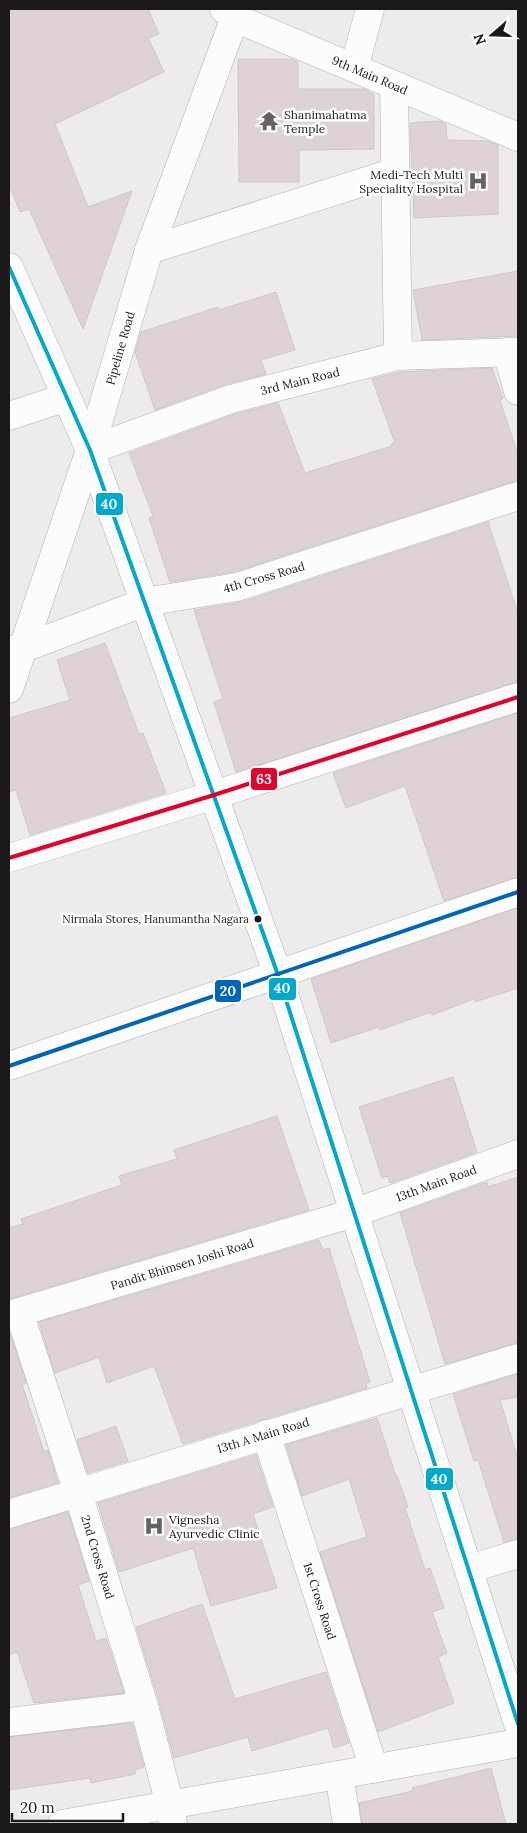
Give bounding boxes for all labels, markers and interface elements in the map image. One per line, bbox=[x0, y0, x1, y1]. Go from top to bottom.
north arrow bbox=[467, 10, 517, 60]
text: N bbox=[469, 31, 490, 48]
street label: 9th Main Road bbox=[330, 52, 410, 98]
place label: Shanimahatma Temple bbox=[284, 107, 367, 136]
temple icon: Shanimahatma Temple bbox=[258, 110, 280, 132]
place label: Medi-Tech Multi Speciality Hospital bbox=[359, 167, 463, 196]
hospital icon: Medi-Tech Multi Speciality Hospital bbox=[467, 170, 489, 192]
street label: Pipeline Road bbox=[102, 310, 138, 386]
street label: 3rd Main Road bbox=[259, 364, 341, 398]
line badge: 40 bbox=[95, 492, 124, 516]
text: 40 bbox=[101, 495, 117, 513]
street label: 4th Cross Road bbox=[221, 558, 307, 596]
line badge: 63 bbox=[250, 767, 278, 791]
text: 63 bbox=[256, 770, 272, 788]
place label: Nirmala Stores, Hanumantha Nagara bbox=[62, 912, 249, 926]
marker: Nirmala Stores, Hanumantha Nagara bbox=[253, 914, 263, 924]
line badge: 40 bbox=[268, 977, 297, 1001]
line badge: 20 bbox=[214, 979, 242, 1003]
text: 40 bbox=[274, 979, 290, 997]
text: 20 bbox=[220, 982, 236, 1000]
street label: 13th Main Road bbox=[394, 1161, 478, 1205]
street label: Pandit Bhimsen Joshi Road bbox=[109, 1235, 255, 1293]
street label: 13th A Main Road bbox=[215, 1414, 311, 1456]
line badge: 40 bbox=[425, 1467, 454, 1491]
text: 40 bbox=[431, 1470, 447, 1488]
place label: Vignesha Ayurvedic Clinic bbox=[168, 1512, 260, 1541]
street label: 2nd Cross Road bbox=[78, 1513, 118, 1601]
hospital icon: Vignesha Ayurvedic Clinic bbox=[143, 1515, 165, 1537]
street label: 1st Cross Road bbox=[300, 1560, 340, 1642]
scale bar bbox=[12, 1790, 124, 1822]
text: 20 m bbox=[20, 1798, 55, 1817]

